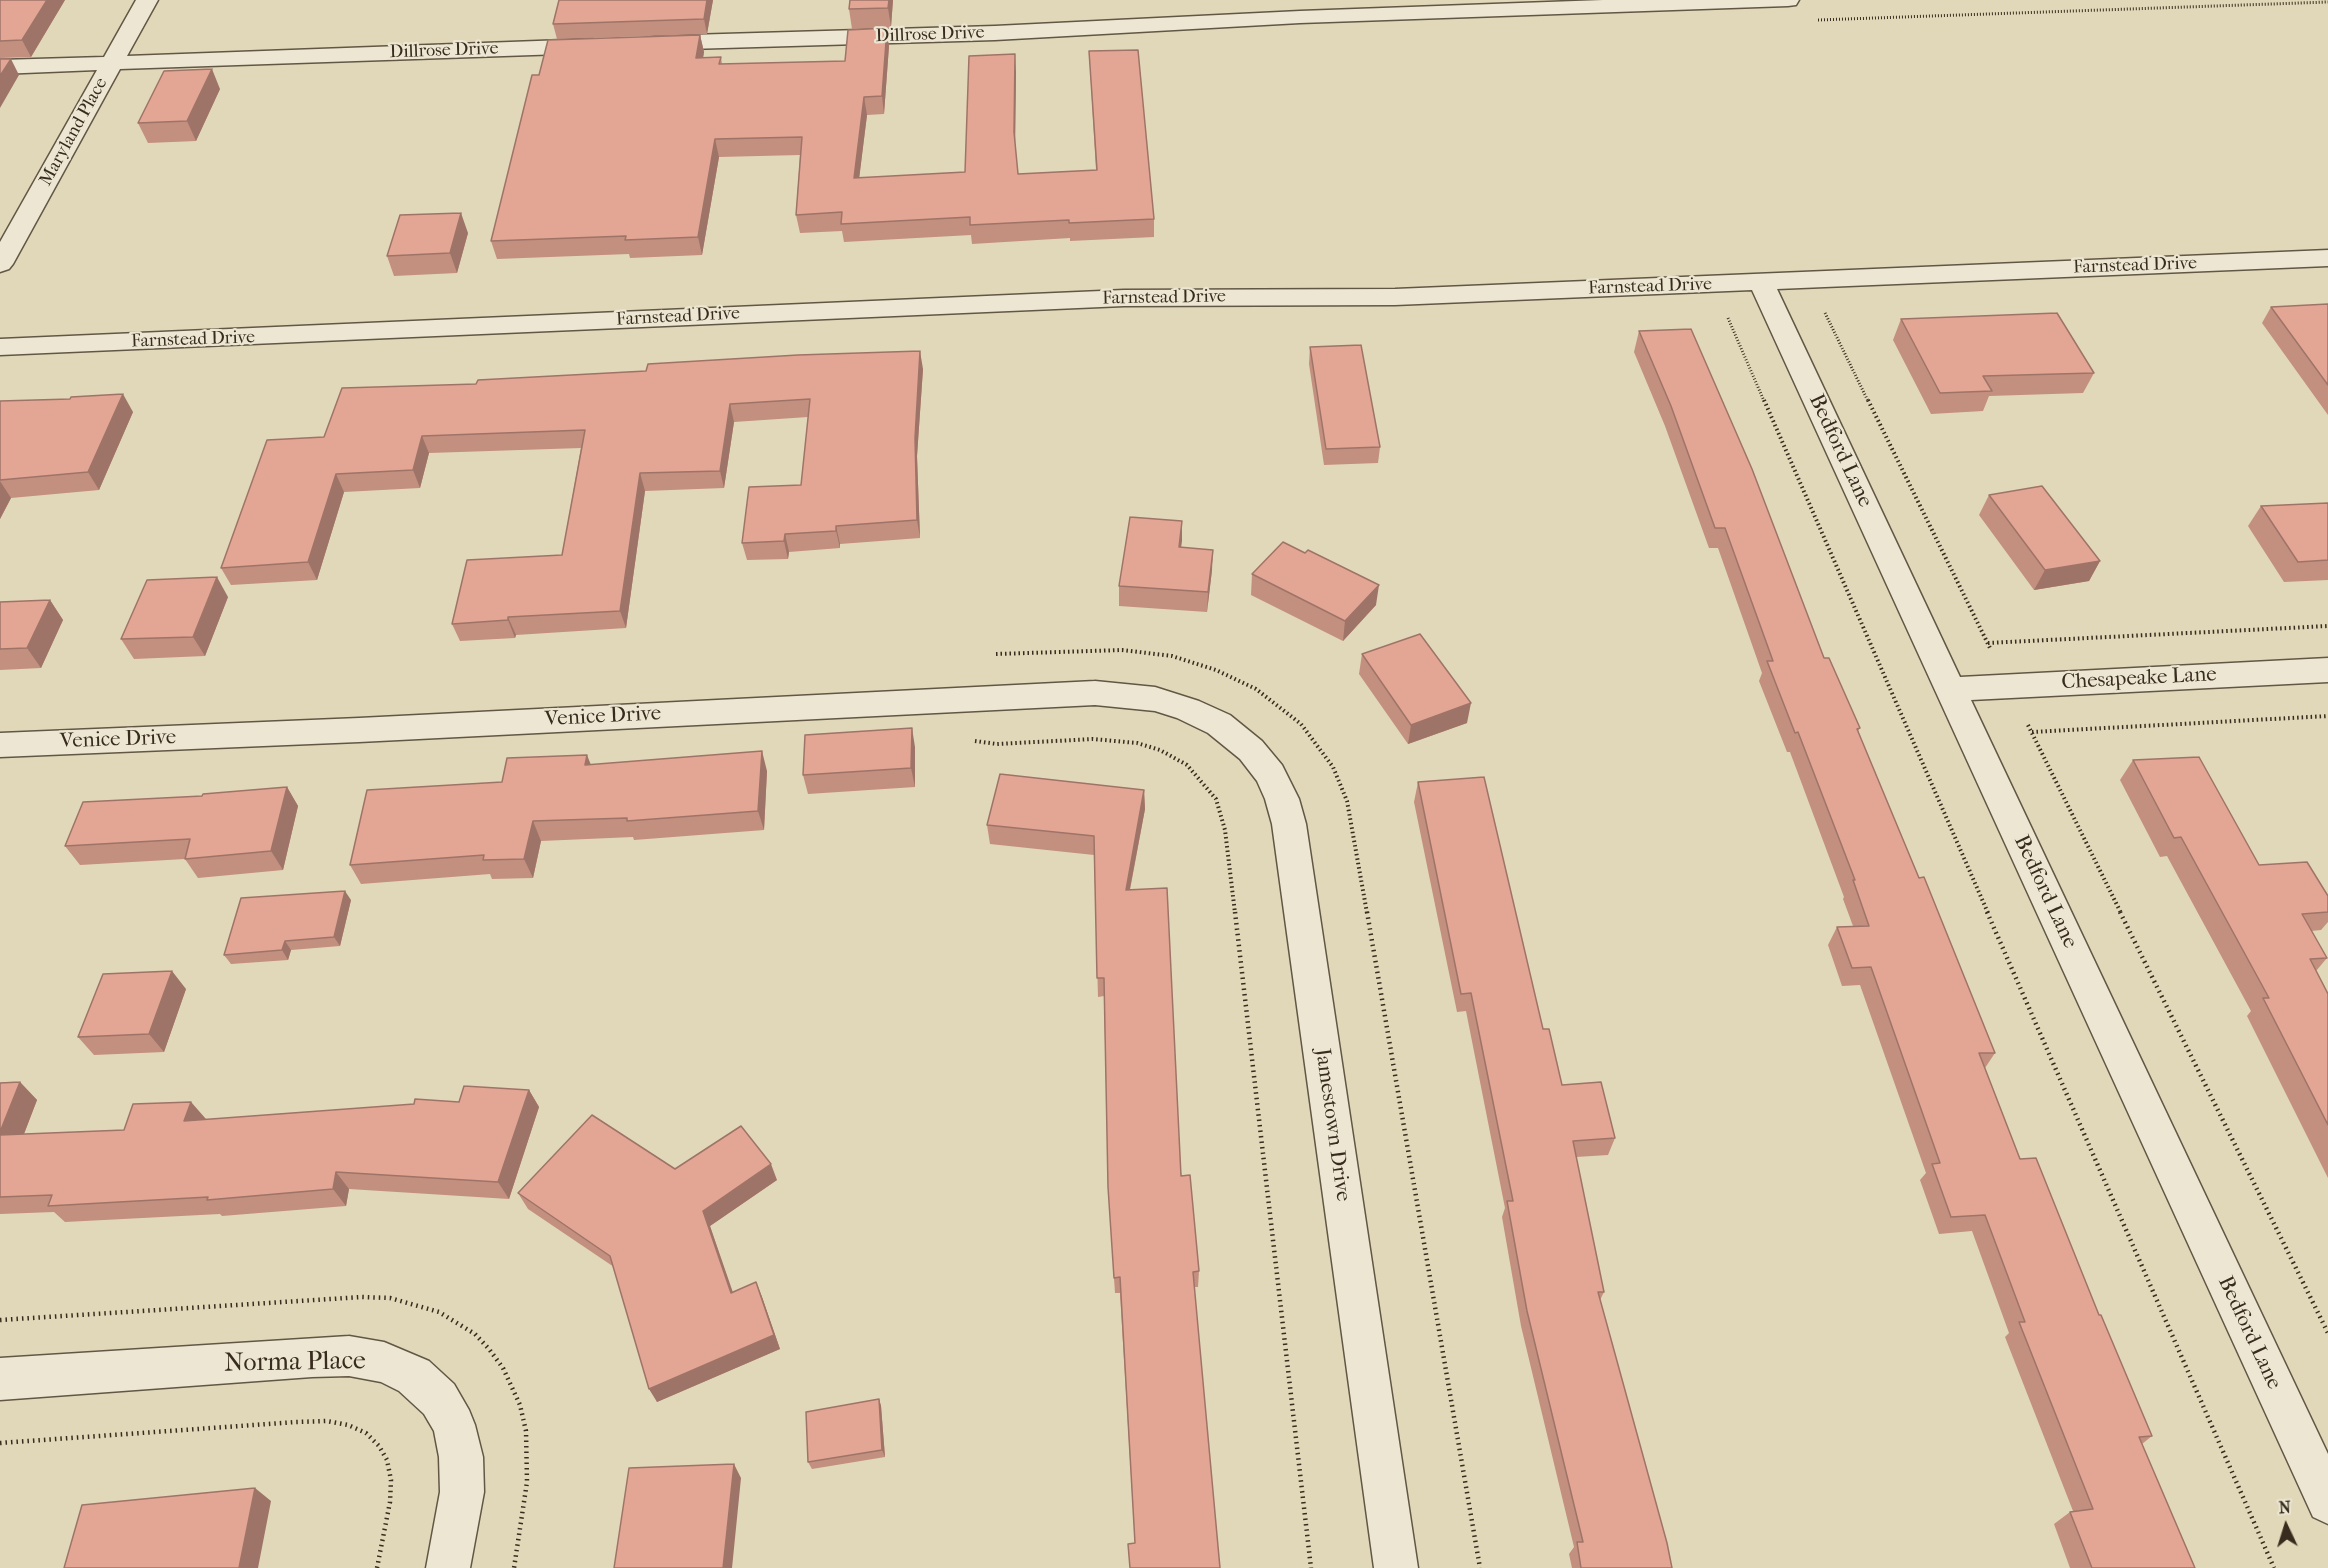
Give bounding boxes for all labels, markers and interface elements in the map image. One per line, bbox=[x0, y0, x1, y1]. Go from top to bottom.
street label: Dillrose Drive bbox=[875, 22, 985, 48]
street label: Dillrose Drive bbox=[389, 38, 499, 64]
street label: Maryland Place bbox=[35, 74, 113, 190]
street label: Farnstead Drive bbox=[2073, 253, 2197, 279]
street label: Farnstead Drive bbox=[1588, 274, 1712, 300]
street label: Farnstead Drive bbox=[1102, 286, 1226, 310]
street label: Farnstead Drive bbox=[616, 303, 740, 331]
street label: Farnstead Drive bbox=[131, 327, 255, 353]
street label: Bedford Lane bbox=[1803, 390, 1877, 512]
street label: Chesapeake Lane bbox=[2061, 662, 2217, 696]
street label: Venice Drive bbox=[544, 701, 662, 733]
street label: Venice Drive bbox=[59, 725, 177, 755]
street label: Bedford Lane bbox=[2008, 831, 2082, 953]
street label: Jamestown Drive bbox=[1309, 1047, 1355, 1203]
street label: Bedford Lane bbox=[2212, 1272, 2286, 1394]
street label: Norma Place bbox=[224, 1346, 366, 1380]
north arrow bbox=[2256, 1496, 2316, 1556]
text: N bbox=[2278, 1498, 2291, 1517]

